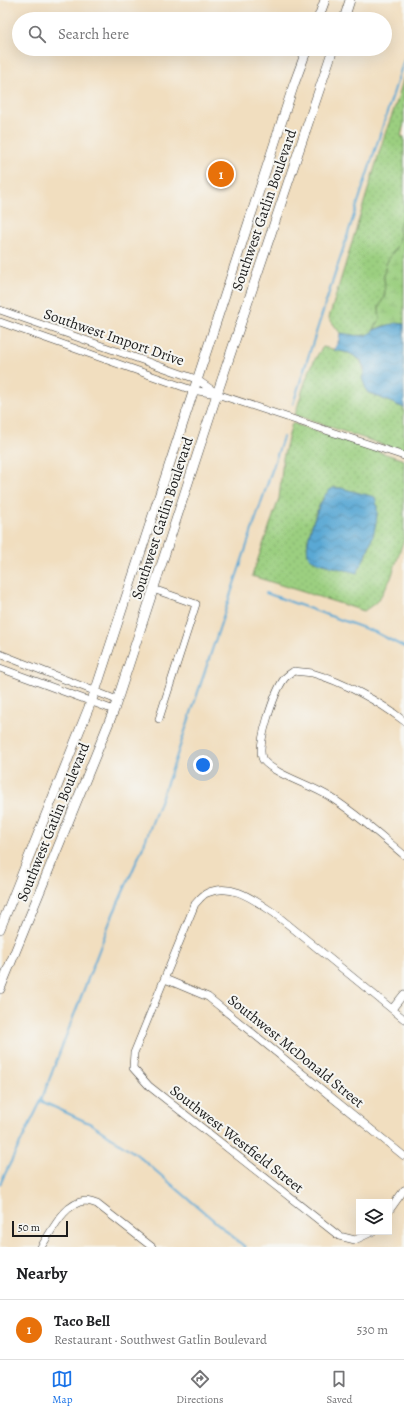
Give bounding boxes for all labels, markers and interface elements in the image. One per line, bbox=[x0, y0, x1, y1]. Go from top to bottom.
search box bbox=[12, 12, 392, 56]
icon: search bbox=[26, 23, 48, 45]
text: Search here bbox=[58, 24, 129, 44]
street label: Southwest Gatlin Boulevard bbox=[227, 126, 301, 293]
pin: 1 bbox=[208, 159, 234, 189]
street label: Southwest Import Drive bbox=[41, 304, 187, 371]
street label: Southwest Gatlin Boulevard bbox=[126, 433, 198, 602]
street label: Southwest Gatlin Boulevard bbox=[12, 739, 94, 904]
your location bbox=[193, 755, 213, 775]
street label: Southwest McDonald Street bbox=[224, 990, 368, 1112]
street label: Southwest Westfield Street bbox=[166, 1080, 308, 1198]
map controls bbox=[356, 1199, 392, 1235]
button: layers bbox=[356, 1199, 392, 1235]
scale bar bbox=[12, 1219, 68, 1238]
text: 50 m bbox=[18, 1220, 40, 1235]
text: Nearby bbox=[16, 1262, 67, 1285]
text: Taco Bell bbox=[54, 1311, 110, 1331]
text: 1 bbox=[27, 1321, 31, 1338]
text: 530 m bbox=[357, 1321, 388, 1338]
text: Restaurant · Southwest Gatlin Boulevard bbox=[54, 1331, 267, 1348]
tab: Map bbox=[51, 1368, 73, 1407]
tab: Directions bbox=[176, 1368, 224, 1407]
tab: Saved bbox=[326, 1368, 353, 1407]

